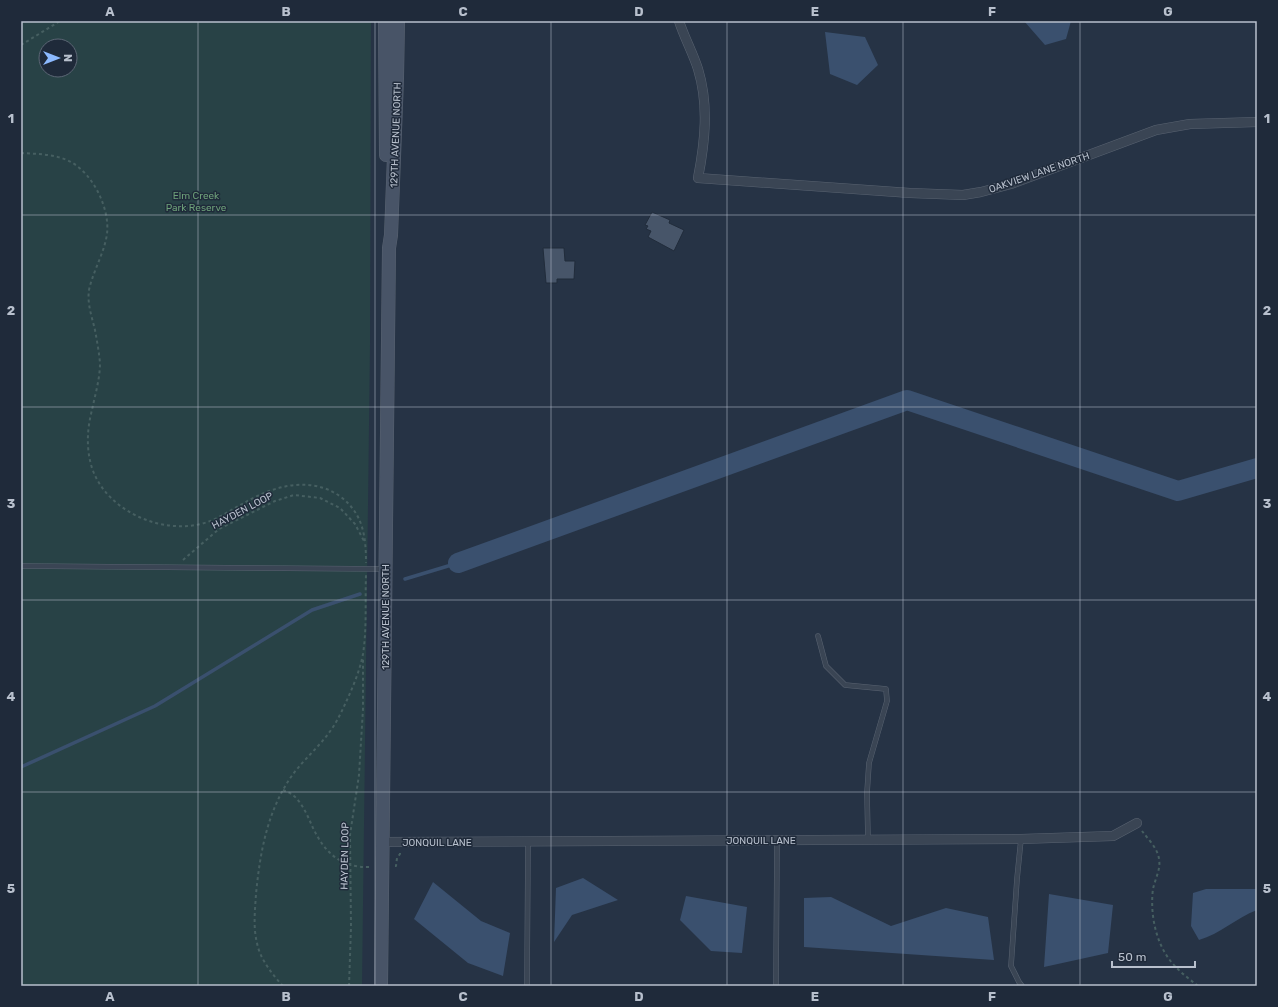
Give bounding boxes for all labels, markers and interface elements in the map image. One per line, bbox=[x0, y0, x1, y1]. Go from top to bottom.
text: A bbox=[105, 4, 115, 19]
text: B bbox=[281, 4, 291, 19]
text: C bbox=[458, 4, 468, 19]
text: D bbox=[634, 4, 644, 19]
text: E bbox=[811, 4, 819, 19]
text: F bbox=[988, 4, 996, 19]
text: G bbox=[1163, 4, 1173, 19]
north arrow bbox=[38, 38, 78, 78]
text: N bbox=[61, 54, 74, 62]
street label: 129TH AVENUE NORTH bbox=[388, 82, 404, 188]
text: 1 bbox=[8, 111, 14, 126]
text: 1 bbox=[1264, 111, 1270, 126]
street label: OAKVIEW LANE NORTH bbox=[987, 150, 1091, 196]
park label: Elm Creek Park Reserve bbox=[166, 190, 227, 214]
text: 2 bbox=[7, 303, 15, 318]
text: 2 bbox=[1263, 303, 1271, 318]
street label: HAYDEN LOOP bbox=[210, 489, 276, 532]
text: 3 bbox=[7, 496, 16, 511]
text: 3 bbox=[1263, 496, 1272, 511]
street label: 129TH AVENUE NORTH bbox=[380, 564, 392, 670]
text: 4 bbox=[7, 689, 16, 704]
text: 4 bbox=[1263, 689, 1272, 704]
street label: HAYDEN LOOP bbox=[338, 822, 352, 890]
street label: JONQUIL LANE bbox=[726, 835, 796, 847]
street label: JONQUIL LANE bbox=[402, 837, 472, 849]
text: 5 bbox=[7, 881, 15, 896]
text: 5 bbox=[1263, 881, 1271, 896]
scale bar bbox=[1112, 943, 1195, 969]
text: 50 m bbox=[1118, 950, 1146, 964]
text: A bbox=[105, 989, 115, 1004]
text: B bbox=[281, 989, 291, 1004]
text: C bbox=[458, 989, 468, 1004]
text: D bbox=[634, 989, 644, 1004]
text: E bbox=[811, 989, 819, 1004]
text: F bbox=[988, 989, 996, 1004]
text: G bbox=[1163, 989, 1173, 1004]

